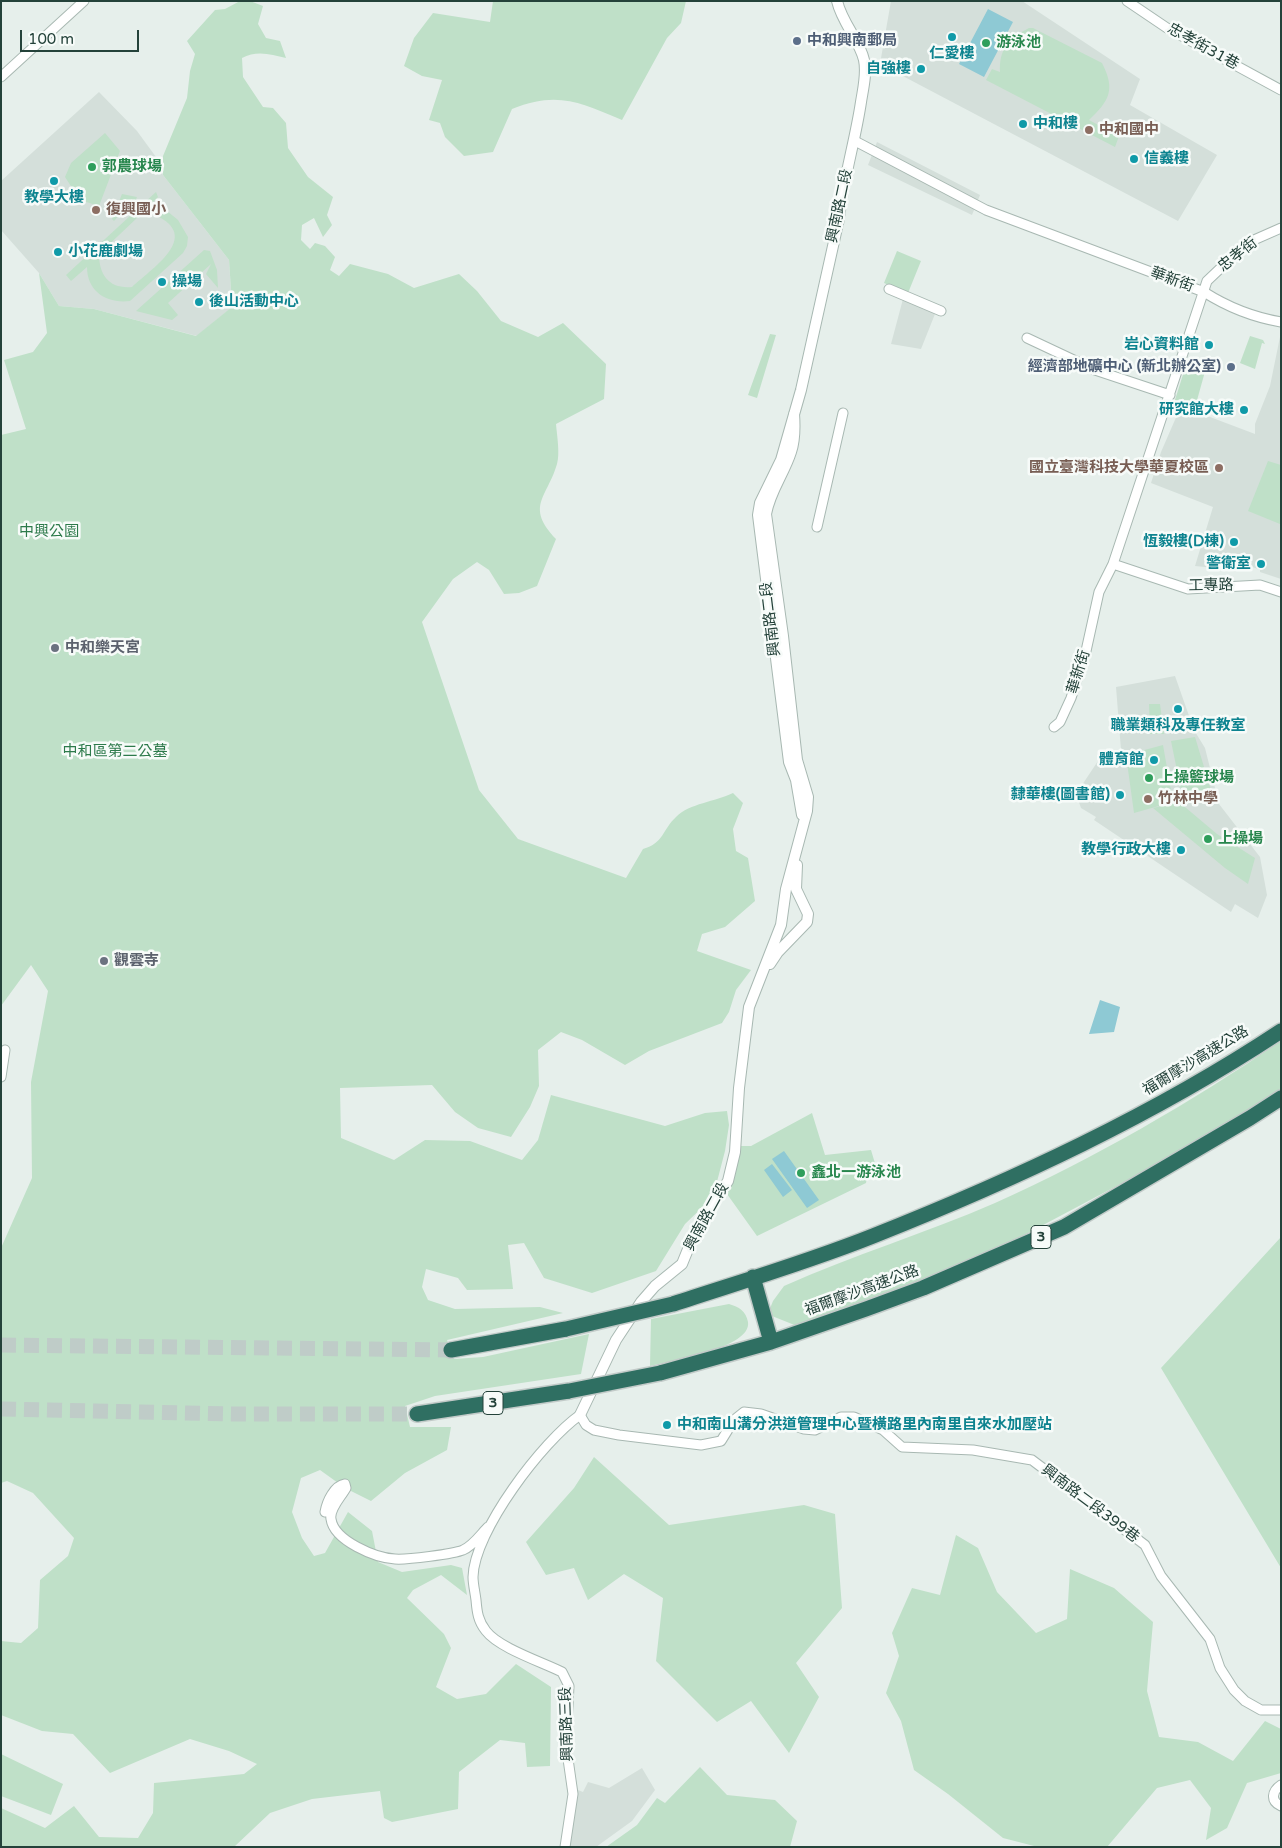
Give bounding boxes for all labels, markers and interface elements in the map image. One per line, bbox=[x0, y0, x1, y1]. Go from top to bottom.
scale bar bbox=[22, 20, 141, 52]
street label: 忠孝街31巷 bbox=[1164, 20, 1242, 74]
text: 100 m bbox=[28, 30, 74, 48]
marker: 仁愛樓 bbox=[946, 31, 958, 43]
place label: 中和興南郵局 bbox=[807, 32, 897, 50]
place label: 游泳池 bbox=[996, 34, 1041, 52]
marker: 中和興南郵局 bbox=[791, 35, 803, 47]
marker: 游泳池 bbox=[980, 37, 992, 49]
place label: 仁愛樓 bbox=[930, 45, 974, 63]
place label: 自強樓 bbox=[866, 60, 911, 78]
marker: 自強樓 bbox=[915, 63, 927, 75]
place label: 中和樓 bbox=[1033, 115, 1078, 133]
marker: 中和樓 bbox=[1017, 118, 1029, 130]
place label: 中和國中 bbox=[1099, 121, 1159, 139]
marker: 中和國中 bbox=[1083, 124, 1095, 136]
place label: 信義樓 bbox=[1144, 150, 1189, 168]
marker: 信義樓 bbox=[1128, 153, 1140, 165]
place label: 郭農球場 bbox=[102, 158, 162, 176]
marker: 郭農球場 bbox=[86, 161, 98, 173]
street label: 興南路二段 bbox=[823, 167, 857, 245]
marker: 教學大樓 bbox=[48, 175, 60, 187]
place label: 教學大樓 bbox=[24, 189, 84, 207]
place label: 復興國小 bbox=[106, 201, 166, 219]
marker: 復興國小 bbox=[90, 204, 102, 216]
street label: 忠孝街 bbox=[1215, 234, 1261, 276]
place label: 小花鹿劇場 bbox=[68, 243, 143, 261]
marker: 小花鹿劇場 bbox=[52, 246, 64, 258]
street label: 華新街 bbox=[1148, 264, 1196, 296]
place label: 操場 bbox=[172, 273, 202, 291]
marker: 操場 bbox=[156, 276, 168, 288]
place label: 後山活動中心 bbox=[209, 293, 299, 311]
marker: 後山活動中心 bbox=[193, 296, 205, 308]
place label: 岩心資料館 bbox=[1124, 336, 1199, 354]
marker: 岩心資料館 bbox=[1203, 339, 1215, 351]
place label: 經濟部地礦中心 (新北辦公室) bbox=[1028, 358, 1221, 376]
marker: 經濟部地礦中心 (新北辦公室) bbox=[1225, 361, 1237, 373]
place label: 研究館大樓 bbox=[1159, 401, 1234, 419]
marker: 研究館大樓 bbox=[1238, 404, 1250, 416]
place label: 國立臺灣科技大學華夏校區 bbox=[1029, 459, 1209, 477]
marker: 國立臺灣科技大學華夏校區 bbox=[1213, 462, 1225, 474]
park label: 中興公園 bbox=[19, 523, 79, 541]
place label: 恆毅樓(D棟) bbox=[1143, 533, 1224, 551]
marker: 恆毅樓(D棟) bbox=[1228, 536, 1240, 548]
place label: 警衛室 bbox=[1206, 555, 1251, 573]
marker: 警衛室 bbox=[1255, 558, 1267, 570]
street label: 工專路 bbox=[1188, 577, 1234, 595]
street label: 興南路二段 bbox=[757, 581, 785, 657]
place label: 中和樂天宮 bbox=[65, 639, 140, 657]
marker: 中和樂天宮 bbox=[49, 642, 61, 654]
street label: 華新街 bbox=[1064, 648, 1094, 696]
marker: 職業類科及專任教室 bbox=[1172, 703, 1184, 715]
place label: 職業類科及專任教室 bbox=[1111, 717, 1245, 735]
park label: 中和區第二公墓 bbox=[63, 743, 167, 761]
place label: 體育館 bbox=[1099, 751, 1144, 769]
marker: 體育館 bbox=[1148, 754, 1160, 766]
place label: 上操籃球場 bbox=[1159, 769, 1234, 787]
marker: 上操籃球場 bbox=[1143, 772, 1155, 784]
place label: 隸華樓(圖書館) bbox=[1011, 786, 1110, 804]
marker: 隸華樓(圖書館) bbox=[1114, 789, 1126, 801]
place label: 竹林中學 bbox=[1158, 790, 1218, 808]
marker: 竹林中學 bbox=[1142, 793, 1154, 805]
place label: 上操場 bbox=[1218, 830, 1263, 848]
marker: 上操場 bbox=[1202, 833, 1214, 845]
place label: 教學行政大樓 bbox=[1081, 841, 1171, 859]
marker: 教學行政大樓 bbox=[1175, 844, 1187, 856]
place label: 觀雲寺 bbox=[114, 952, 159, 970]
marker: 觀雲寺 bbox=[98, 955, 110, 967]
street label: 福爾摩沙高速公路 bbox=[1140, 1022, 1252, 1100]
place label: 鑫北一游泳池 bbox=[811, 1164, 901, 1182]
marker: 鑫北一游泳池 bbox=[795, 1167, 807, 1179]
street label: 興南路二段 bbox=[681, 1180, 733, 1254]
road number: 3 bbox=[1031, 1226, 1051, 1248]
street label: 福爾摩沙高速公路 bbox=[803, 1262, 921, 1320]
road number: 3 bbox=[483, 1392, 503, 1415]
place label: 中和南山溝分洪道管理中心暨橫路里內南里自來水加壓站 bbox=[677, 1416, 1052, 1434]
marker: 中和南山溝分洪道管理中心暨橫路里內南里自來水加壓站 bbox=[661, 1419, 673, 1431]
street label: 興南路二段399巷 bbox=[1037, 1461, 1143, 1547]
street label: 興南路三段 bbox=[557, 1686, 577, 1762]

